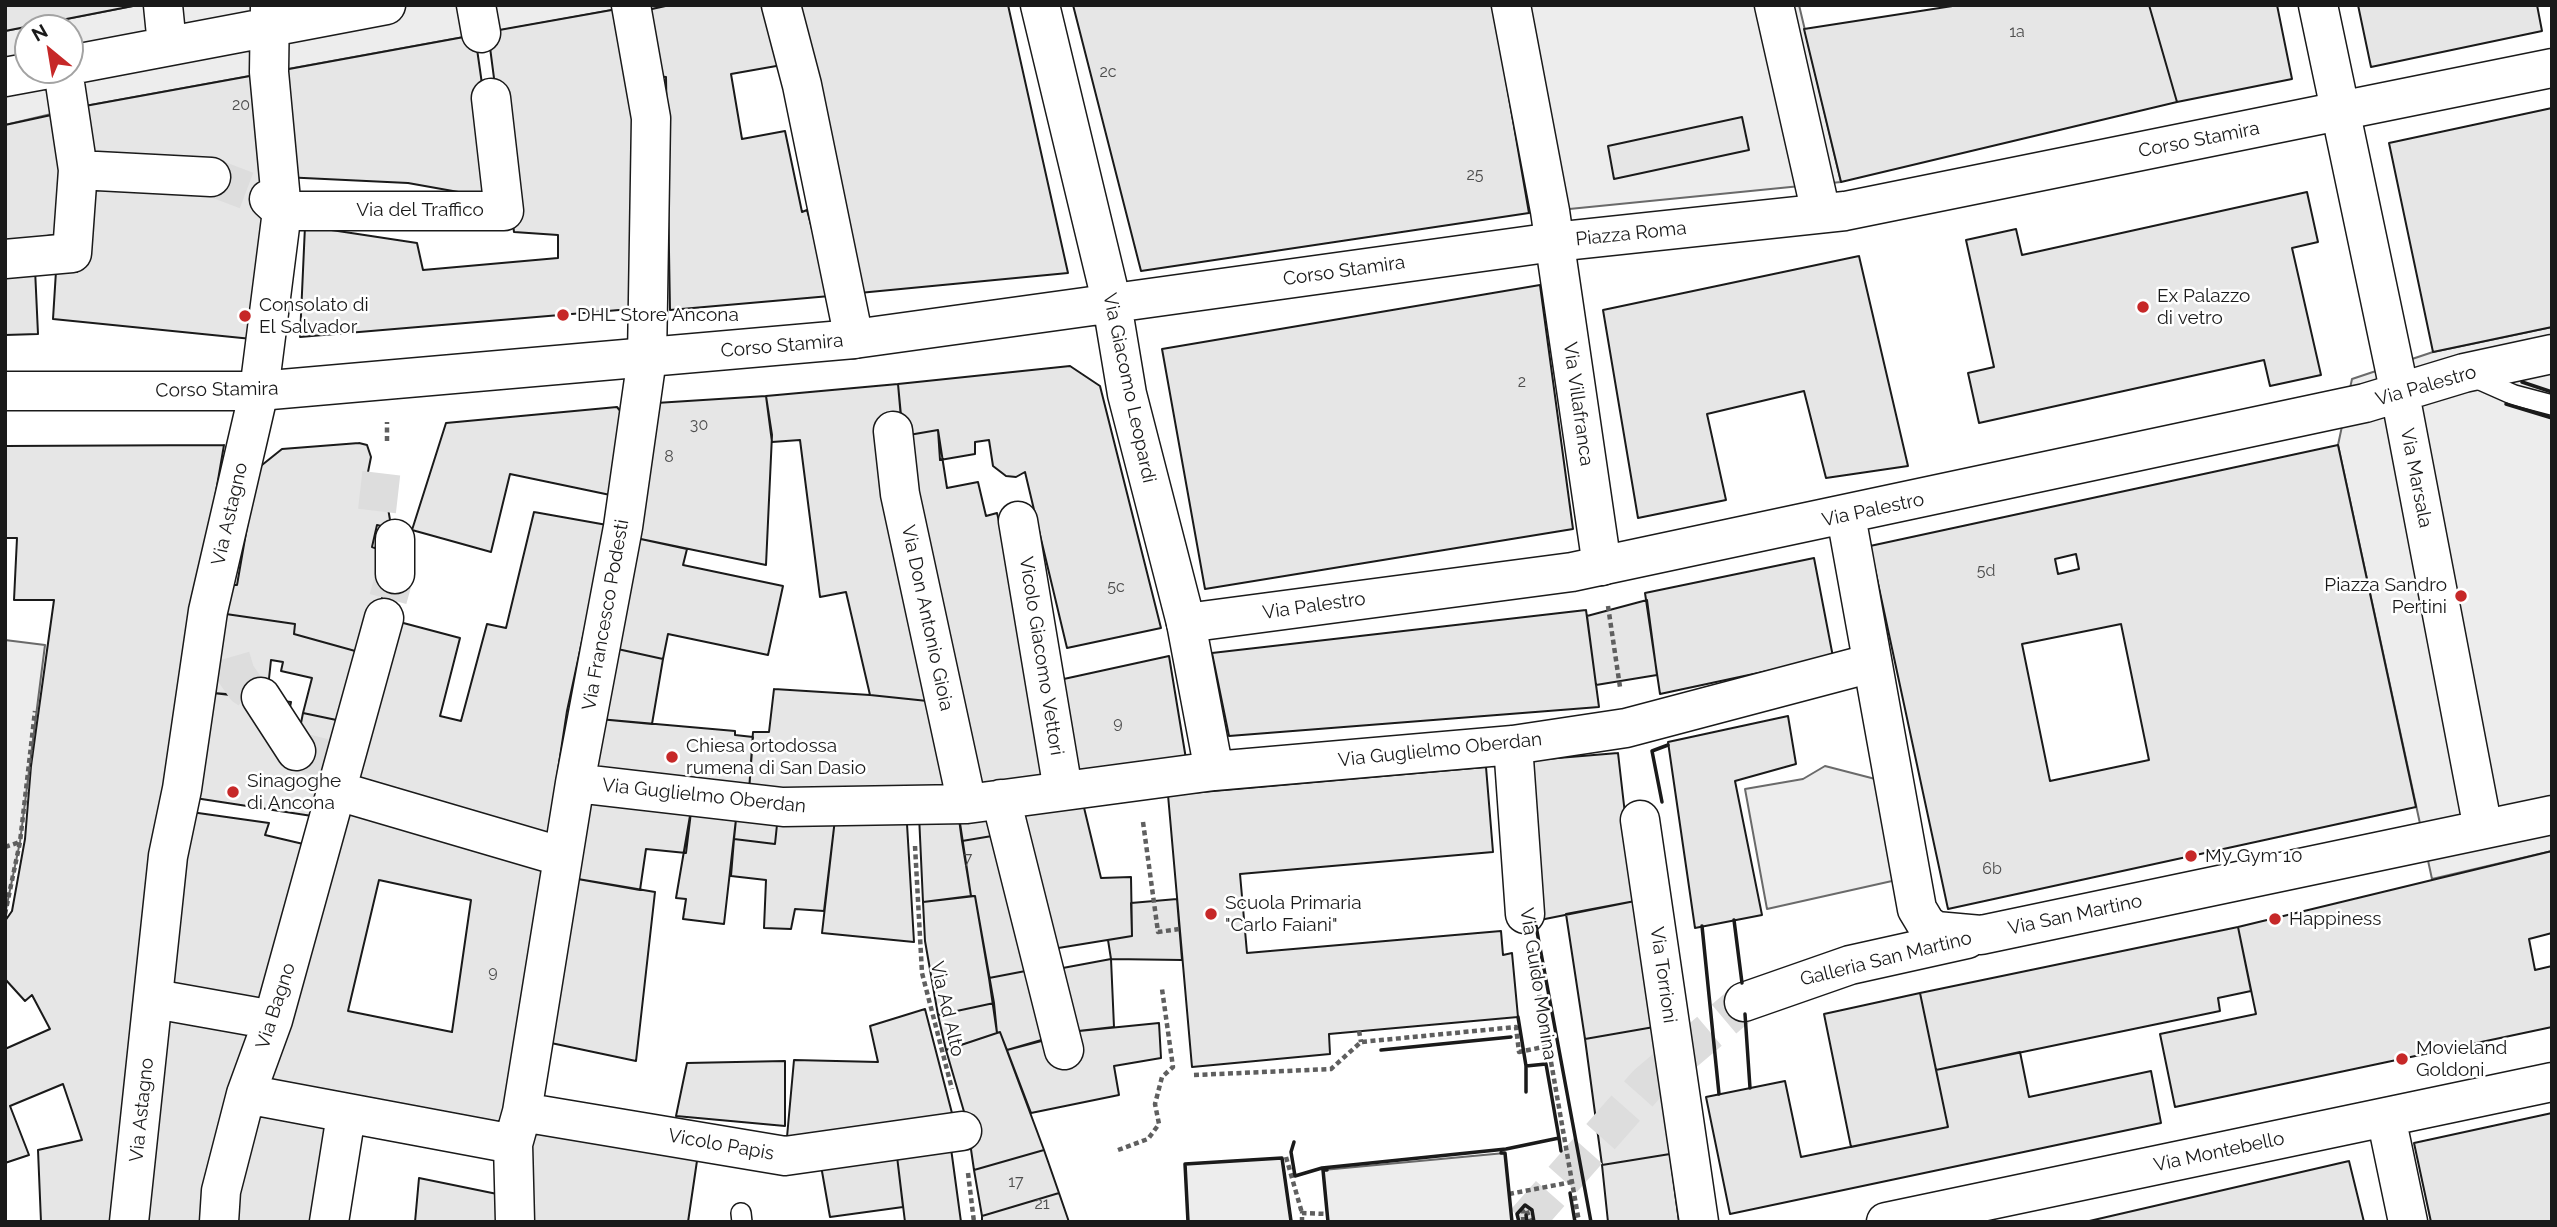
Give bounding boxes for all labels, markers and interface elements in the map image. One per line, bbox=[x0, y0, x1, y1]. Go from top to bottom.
north arrow bbox=[14, 14, 84, 84]
text: N bbox=[28, 19, 51, 46]
house number: 1a bbox=[2009, 22, 2025, 42]
house number: 2c bbox=[1099, 62, 1117, 82]
house number: 20 bbox=[232, 95, 250, 115]
street label: Corso Stamira bbox=[2136, 117, 2262, 163]
house number: 25 bbox=[1466, 165, 1484, 185]
street label: Via del Traffico bbox=[356, 199, 484, 221]
street label: Piazza Roma bbox=[1574, 217, 1688, 251]
street label: Corso Stamira bbox=[1282, 251, 1406, 291]
place label: Ex Palazzo di vetro bbox=[2157, 285, 2250, 329]
street label: Via Giacomo Leopardi bbox=[1098, 291, 1160, 485]
place label: Consolato di El Salvador bbox=[259, 294, 369, 338]
marker: Ex Palazzo di vetro bbox=[2135, 299, 2151, 315]
place label: DHL Store Ancona bbox=[577, 304, 739, 326]
marker: DHL Store Ancona bbox=[555, 307, 571, 323]
marker: Consolato di El Salvador bbox=[237, 308, 253, 324]
street label: Corso Stamira bbox=[720, 329, 844, 363]
street label: Via Villafranca bbox=[1558, 341, 1598, 467]
street label: Via Palestro bbox=[2373, 361, 2479, 411]
house number: 2 bbox=[1518, 372, 1526, 392]
street label: Corso Stamira bbox=[155, 378, 279, 402]
house number: 30 bbox=[690, 415, 708, 435]
street label: Via Marsala bbox=[2395, 426, 2437, 530]
house number: 8 bbox=[664, 447, 674, 467]
street label: Via Astagno bbox=[207, 460, 253, 568]
street label: Via Palestro bbox=[1820, 488, 1926, 532]
street label: Via Francesco Podesti bbox=[578, 518, 634, 712]
street label: Via Don Antonio Gioia bbox=[896, 523, 958, 713]
street label: Vicolo Giacomo Vettori bbox=[1014, 555, 1068, 757]
house number: 5d bbox=[1977, 561, 1995, 581]
place label: Piazza Sandro Pertini bbox=[2324, 574, 2447, 618]
house number: 5c bbox=[1107, 577, 1125, 597]
street label: Via Palestro bbox=[1261, 587, 1367, 625]
marker: Piazza Sandro Pertini bbox=[2453, 588, 2469, 604]
house number: 9 bbox=[1113, 713, 1123, 733]
street label: Via Guglielmo Oberdan bbox=[1337, 728, 1543, 772]
place label: Chiesa ortodossa rumena di San Dasio bbox=[686, 735, 866, 779]
marker: Chiesa ortodossa rumena di San Dasio bbox=[664, 749, 680, 765]
place label: Sinagoghe di Ancona bbox=[247, 770, 341, 814]
street label: Via Guglielmo Oberdan bbox=[601, 774, 807, 818]
marker: Sinagoghe di Ancona bbox=[225, 784, 241, 800]
place label: My Gym 10 bbox=[2205, 845, 2303, 867]
marker: My Gym 10 bbox=[2183, 848, 2199, 864]
house number: 7 bbox=[964, 849, 972, 869]
house number: 6b bbox=[1982, 859, 2002, 879]
street label: Via San Martino bbox=[2006, 890, 2144, 940]
place label: Scuola Primaria "Carlo Faiani" bbox=[1225, 892, 1362, 936]
marker: Scuola Primaria "Carlo Faiani" bbox=[1203, 906, 1219, 922]
street label: Via Guido Monina bbox=[1515, 906, 1561, 1062]
place label: Happiness bbox=[2289, 908, 2381, 930]
marker: Happiness bbox=[2267, 911, 2283, 927]
street label: Via Torrioni bbox=[1645, 925, 1681, 1025]
street label: Galleria San Martino bbox=[1798, 927, 1974, 991]
street label: Via Ad Alto bbox=[925, 959, 969, 1059]
street label: Via Bagno bbox=[251, 960, 301, 1052]
house number: 9 bbox=[488, 962, 498, 982]
place label: Movieland Goldoni bbox=[2416, 1037, 2507, 1081]
marker: Movieland Goldoni bbox=[2394, 1051, 2410, 1067]
street label: Via Astagno bbox=[125, 1057, 159, 1163]
street label: Vicolo Papis bbox=[666, 1124, 776, 1166]
street label: Via Montebello bbox=[2152, 1127, 2286, 1177]
house number: 17 bbox=[1008, 1172, 1024, 1192]
house number: 21 bbox=[1034, 1194, 1050, 1214]

